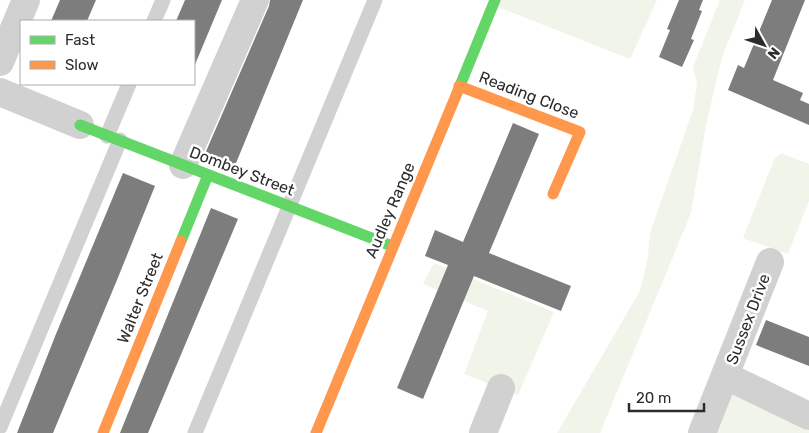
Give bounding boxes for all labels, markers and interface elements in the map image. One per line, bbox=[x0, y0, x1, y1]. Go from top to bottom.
legend bbox=[20, 20, 195, 85]
north arrow bbox=[739, 20, 789, 70]
text: Fast bbox=[65, 31, 95, 49]
text: N bbox=[764, 44, 783, 62]
text: Slow bbox=[65, 56, 98, 74]
street label: Reading Close bbox=[476, 67, 582, 123]
street label: Dombey Street bbox=[187, 142, 297, 200]
street label: Audley Range bbox=[361, 159, 419, 261]
street label: Walter Street bbox=[113, 250, 167, 346]
street label: Sussex Drive bbox=[722, 271, 774, 367]
scale bar bbox=[629, 380, 704, 412]
text: 20 m bbox=[636, 389, 671, 407]

